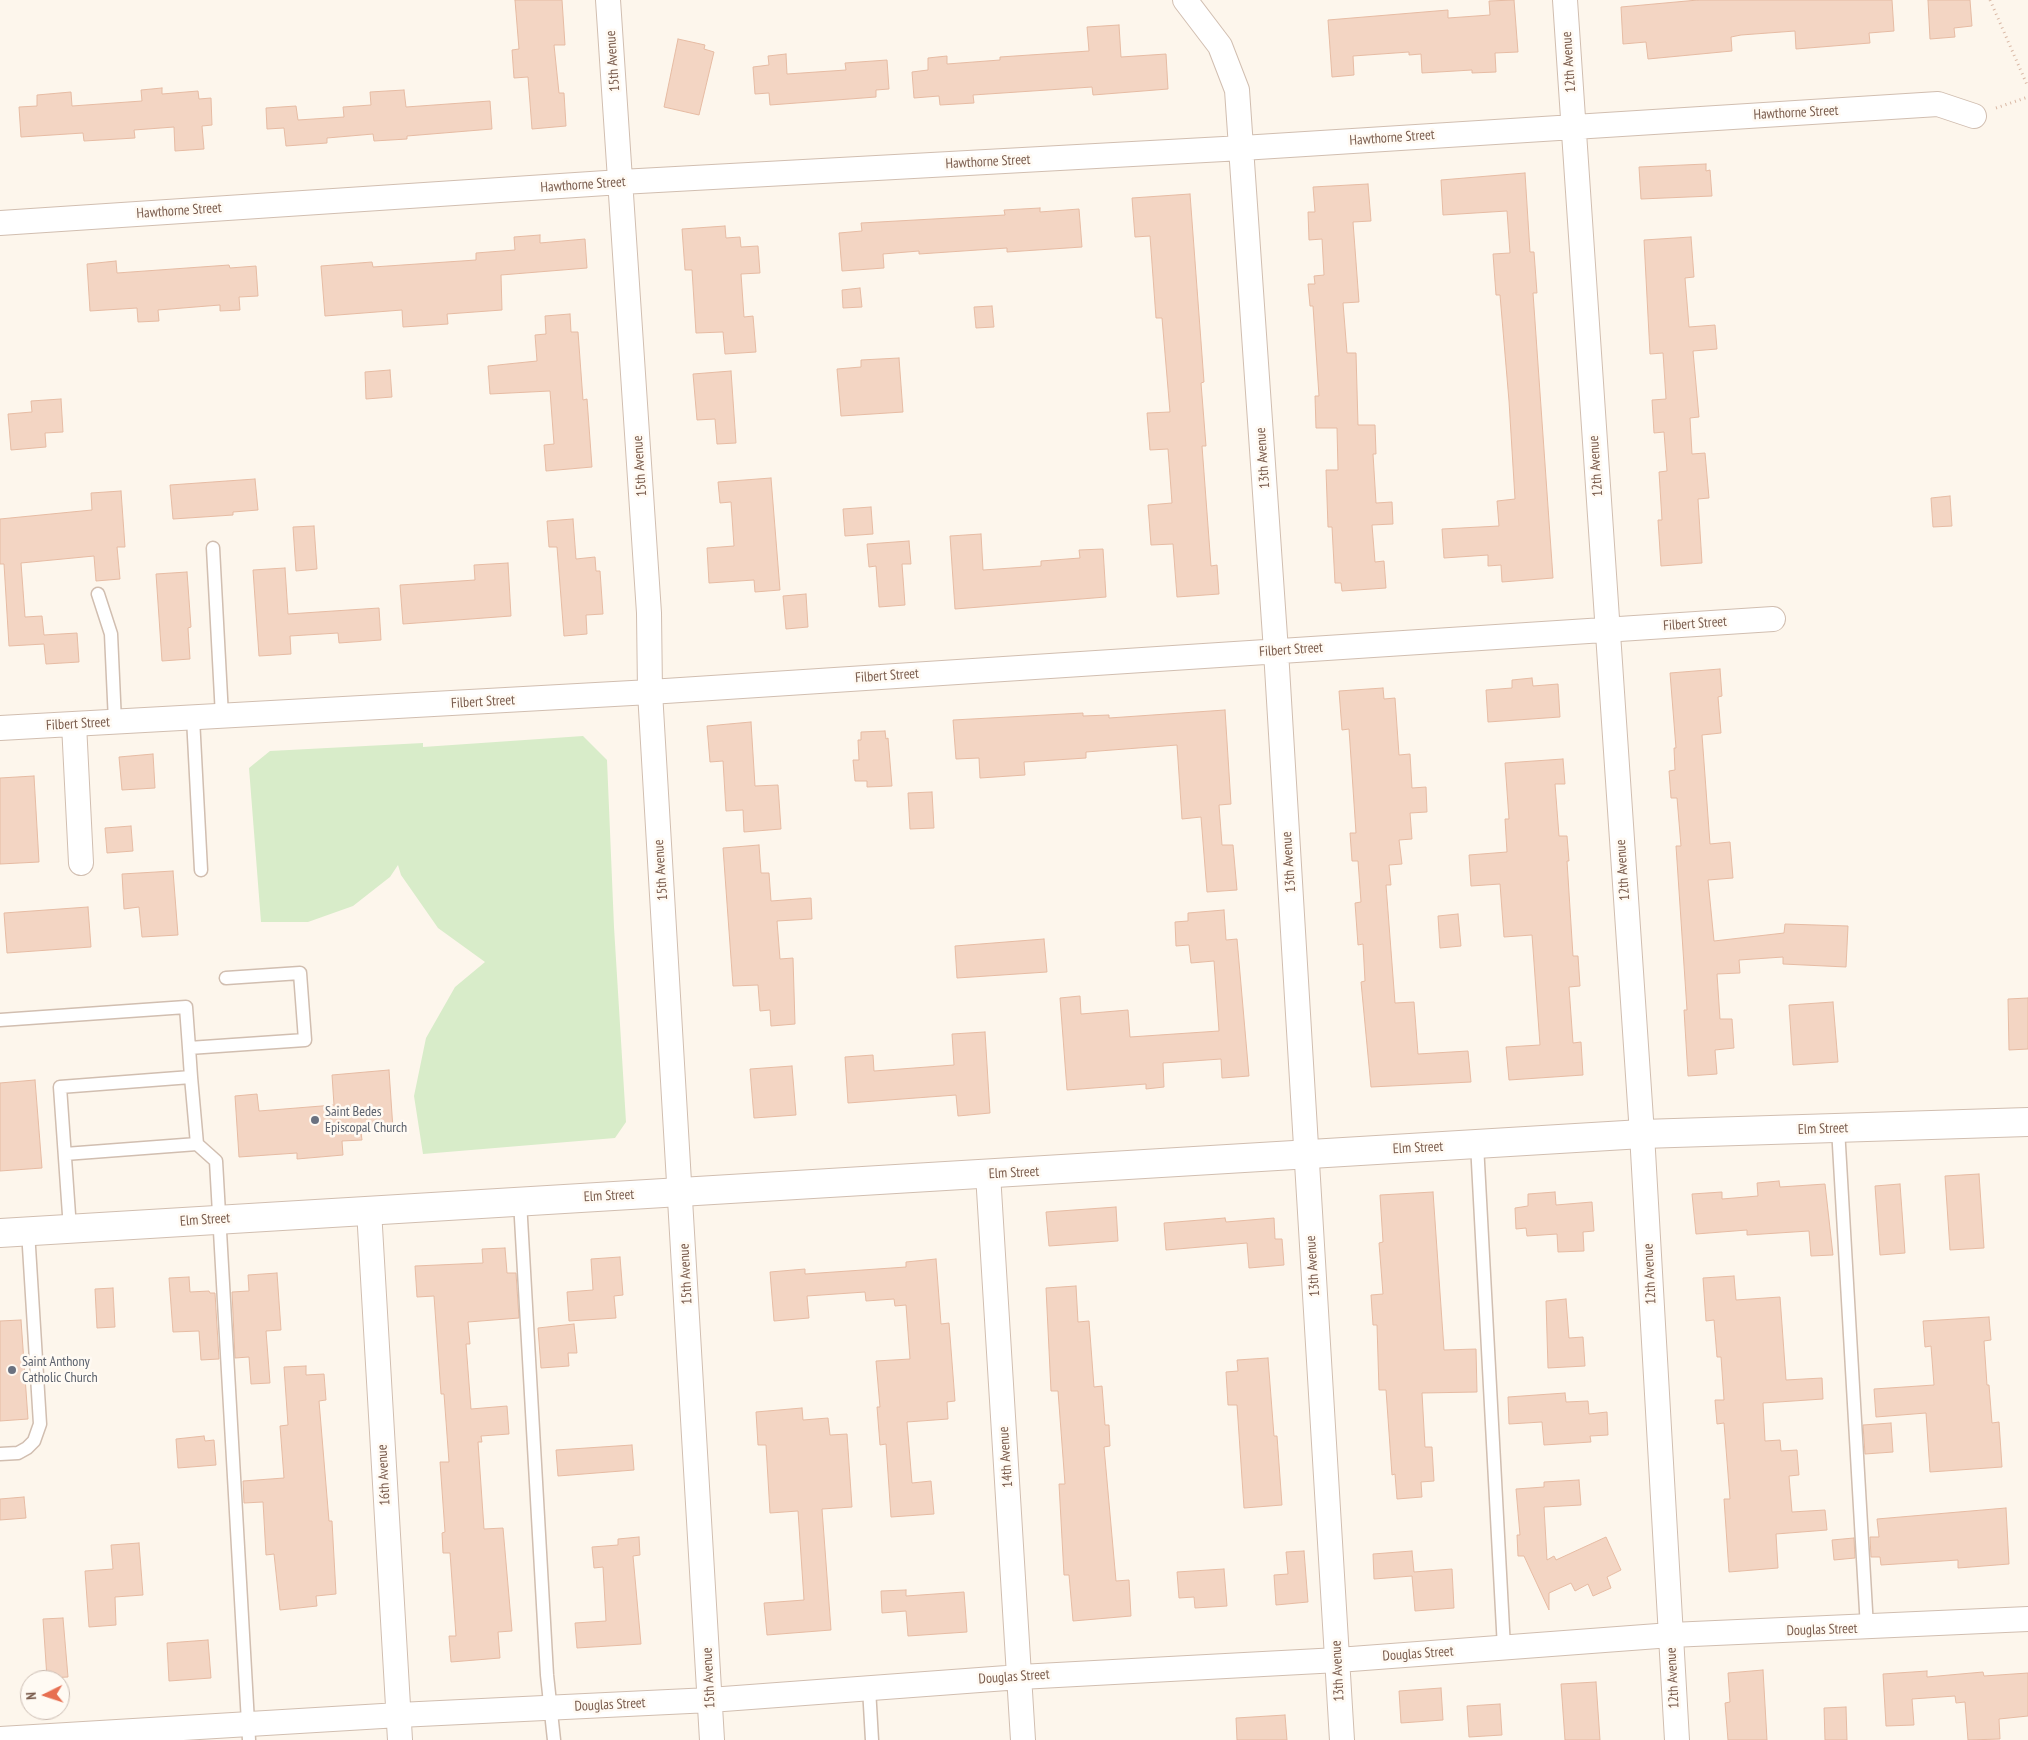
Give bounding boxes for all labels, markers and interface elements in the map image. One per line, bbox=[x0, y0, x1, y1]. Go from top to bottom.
street label: 15th Avenue bbox=[602, 30, 624, 92]
street label: 12th Avenue bbox=[1558, 31, 1580, 93]
street label: Hawthorne Street bbox=[1753, 102, 1839, 124]
street label: Hawthorne Street bbox=[1349, 127, 1435, 149]
street label: Hawthorne Street bbox=[945, 151, 1031, 173]
street label: Hawthorne Street bbox=[540, 174, 626, 196]
street label: Hawthorne Street bbox=[136, 200, 222, 222]
street label: 13th Avenue bbox=[1252, 427, 1274, 489]
street label: 15th Avenue bbox=[629, 435, 651, 497]
street label: 12th Avenue bbox=[1585, 435, 1607, 497]
street label: Filbert Street bbox=[1663, 613, 1727, 635]
street label: Filbert Street bbox=[1259, 639, 1323, 661]
street label: Filbert Street bbox=[855, 665, 919, 687]
street label: Filbert Street bbox=[451, 692, 515, 712]
street label: Filbert Street bbox=[46, 714, 110, 734]
street label: 13th Avenue bbox=[1278, 831, 1300, 893]
street label: 15th Avenue bbox=[650, 839, 672, 901]
street label: 12th Avenue bbox=[1612, 839, 1634, 901]
place label: Saint Bedes Episcopal Church bbox=[325, 1104, 407, 1136]
marker: Saint Bedes Episcopal Church bbox=[309, 1114, 321, 1126]
street label: Elm Street bbox=[1798, 1120, 1848, 1138]
street label: Elm Street bbox=[1392, 1138, 1444, 1158]
street label: Elm Street bbox=[988, 1163, 1040, 1183]
street label: Elm Street bbox=[583, 1186, 635, 1206]
street label: Elm Street bbox=[179, 1210, 231, 1230]
street label: 13th Avenue bbox=[1302, 1235, 1324, 1297]
street label: 15th Avenue bbox=[676, 1243, 696, 1305]
street label: 12th Avenue bbox=[1640, 1243, 1660, 1305]
place label: Saint Anthony Catholic Church bbox=[22, 1354, 98, 1386]
marker: Saint Anthony Catholic Church bbox=[6, 1364, 18, 1376]
street label: 14th Avenue bbox=[995, 1426, 1017, 1488]
street label: 16th Avenue bbox=[374, 1444, 394, 1506]
street label: Douglas Street bbox=[1786, 1620, 1858, 1640]
street label: 13th Avenue bbox=[1328, 1640, 1348, 1702]
street label: Douglas Street bbox=[1382, 1643, 1454, 1665]
street label: 15th Avenue bbox=[699, 1647, 719, 1709]
street label: 12th Avenue bbox=[1663, 1647, 1683, 1709]
street label: Douglas Street bbox=[978, 1666, 1050, 1688]
north arrow bbox=[20, 1670, 70, 1720]
text: N bbox=[22, 1692, 40, 1700]
street label: Douglas Street bbox=[574, 1695, 646, 1715]

